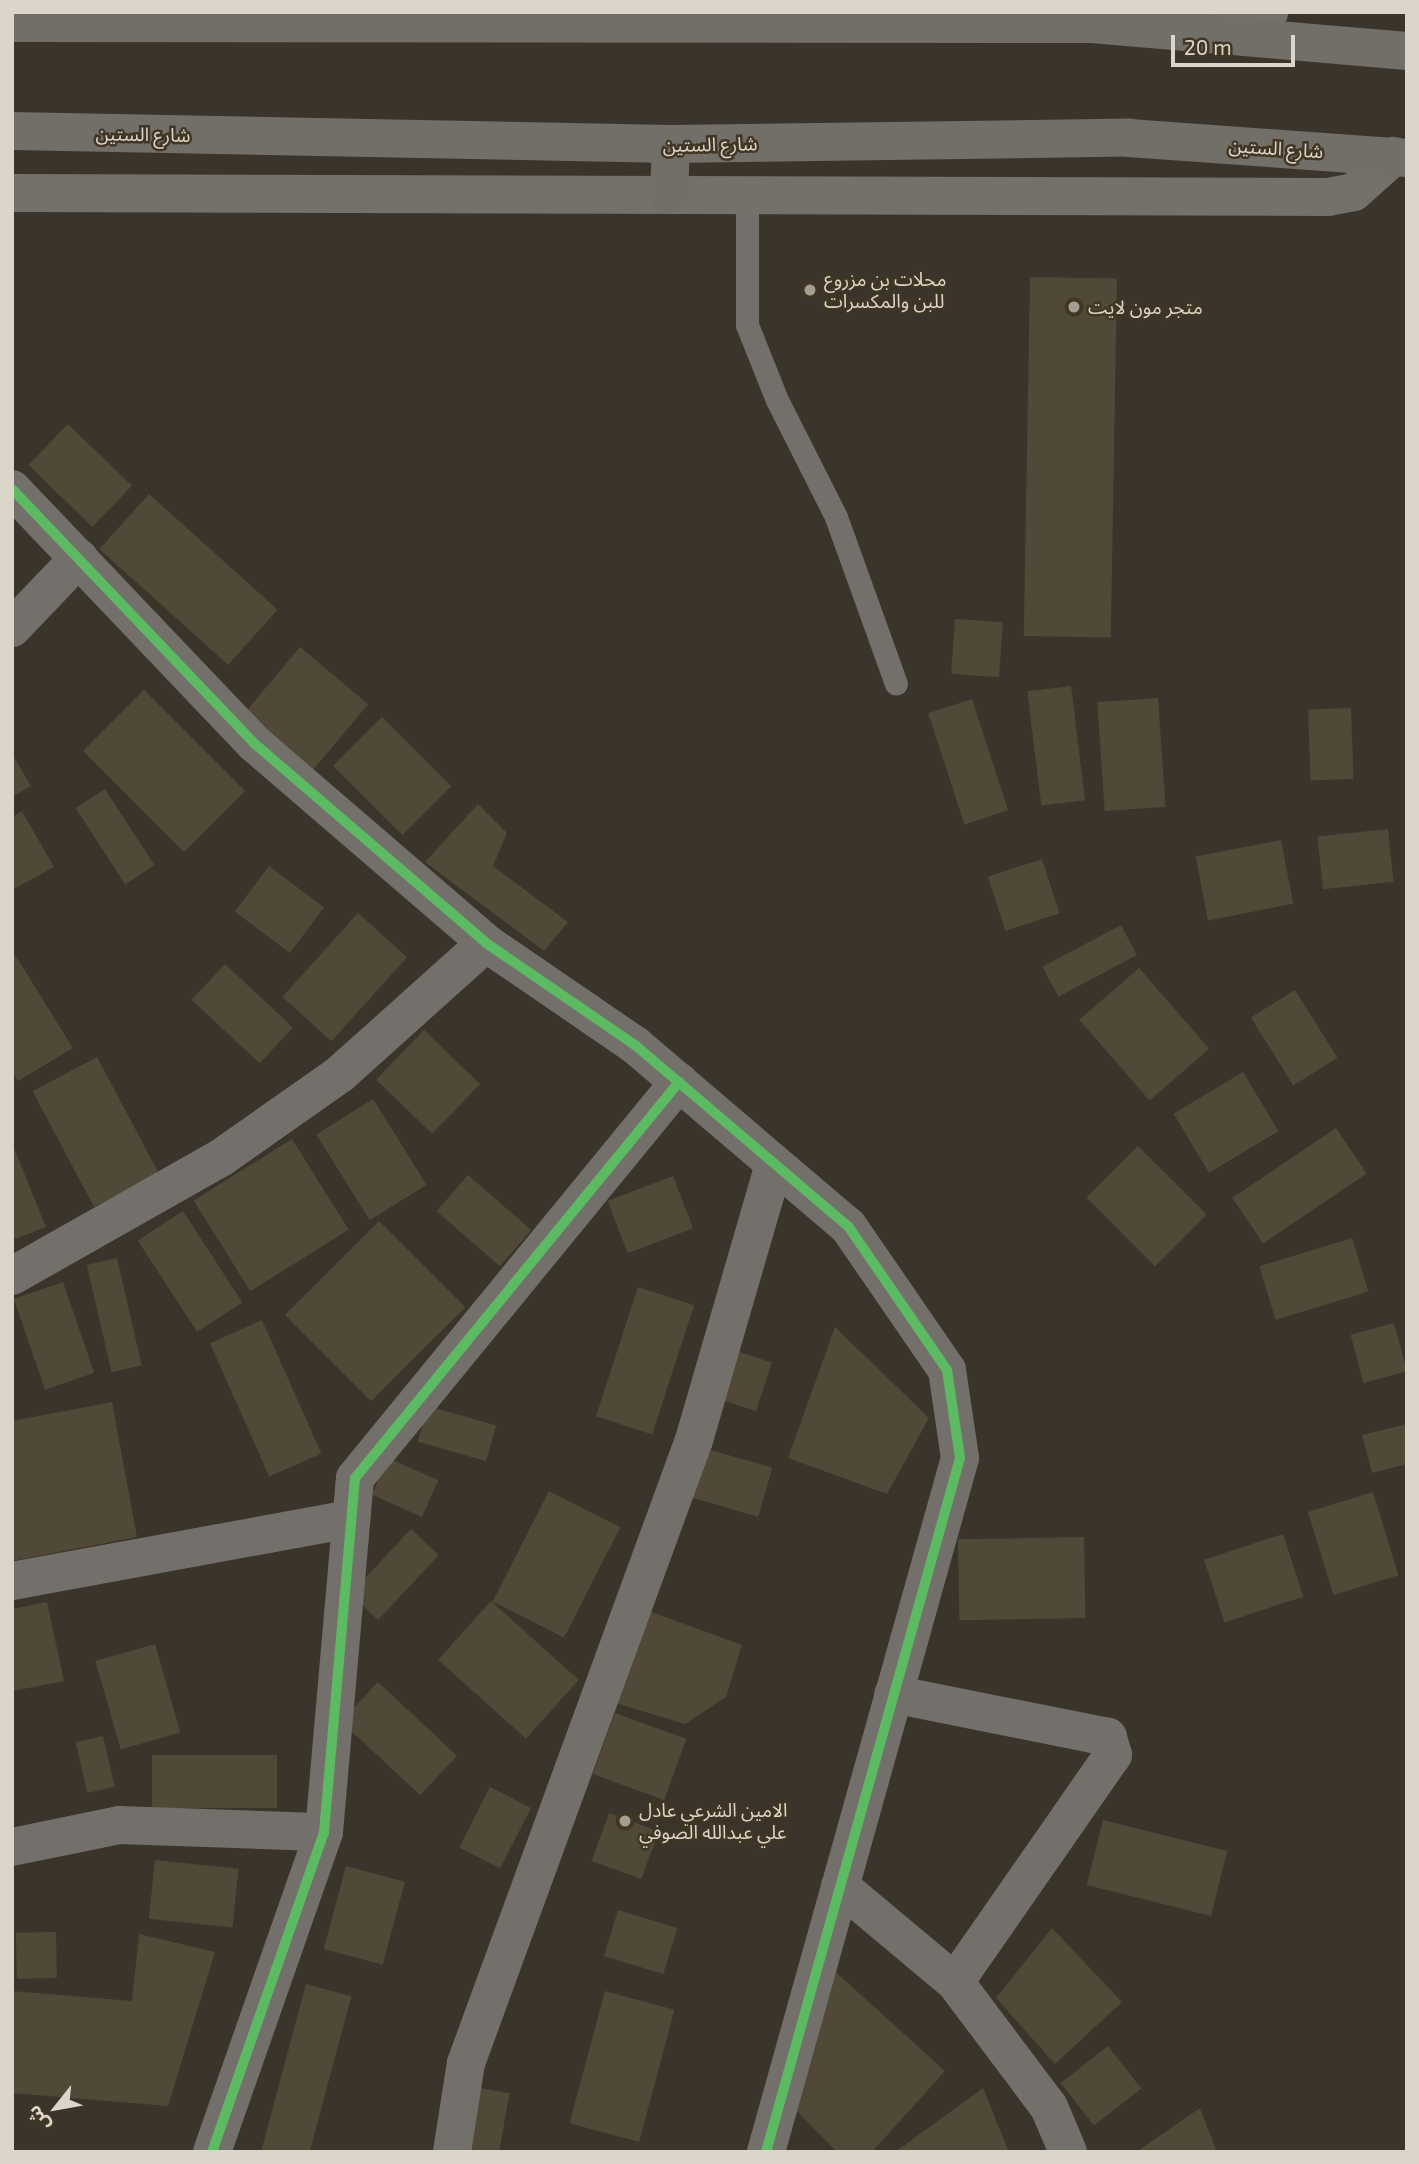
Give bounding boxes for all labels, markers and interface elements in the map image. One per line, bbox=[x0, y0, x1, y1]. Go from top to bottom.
scale bar bbox=[1174, 21, 1298, 65]
text: 20 m bbox=[1184, 34, 1232, 59]
street label: شارع الستين bbox=[95, 122, 191, 146]
street label: شارع الستين bbox=[662, 132, 758, 156]
street label: شارع الستين bbox=[1228, 133, 1324, 163]
place label: محلات بن مزروع للبن والمكسرات bbox=[824, 268, 946, 312]
marker: محلات بن مزروع للبن والمكسرات bbox=[802, 282, 818, 298]
place label: متجر مون لايت bbox=[1088, 296, 1203, 318]
marker: متجر مون لايت bbox=[1066, 299, 1082, 315]
place label: الامين الشرعي عادل علي عبدالله الصوفي bbox=[639, 1799, 788, 1843]
marker: الامين الشرعي عادل علي عبدالله الصوفي bbox=[617, 1813, 633, 1829]
north arrow bbox=[21, 2073, 91, 2143]
text: ش bbox=[21, 2102, 54, 2136]

